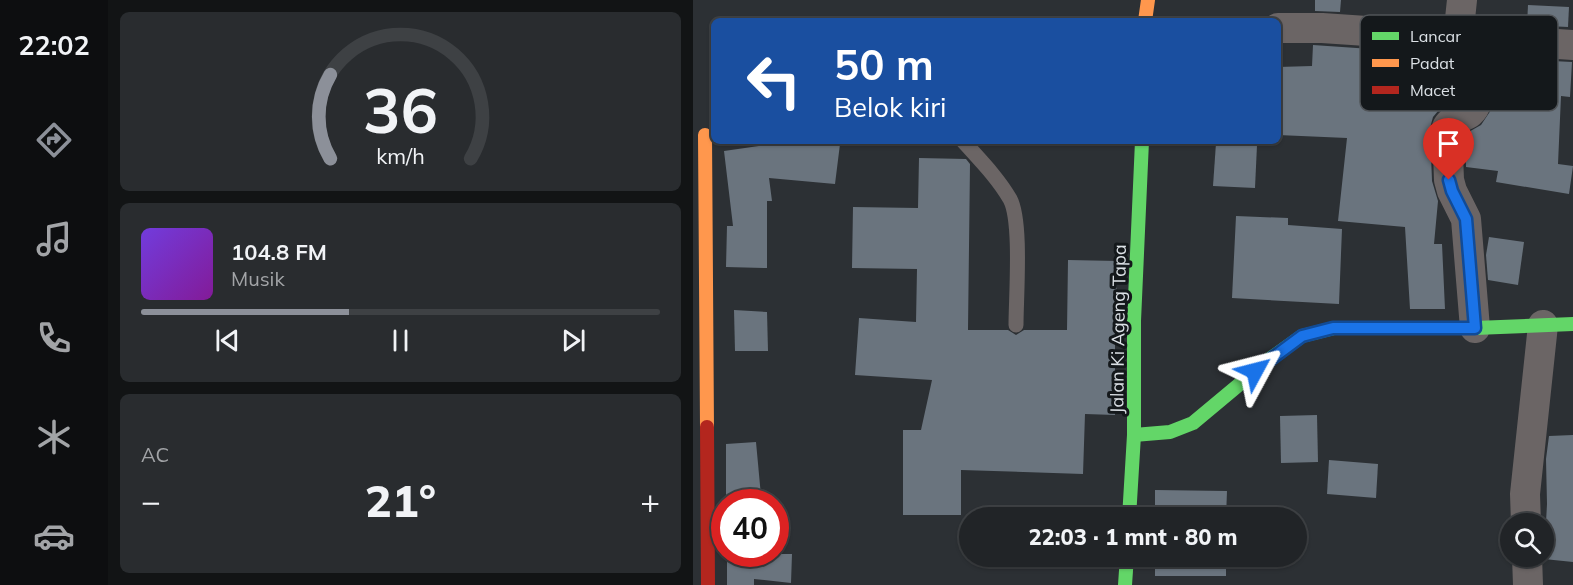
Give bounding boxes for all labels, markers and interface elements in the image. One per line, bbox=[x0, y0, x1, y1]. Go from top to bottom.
legend bbox=[1360, 15, 1558, 111]
text: Lancar bbox=[1410, 26, 1461, 46]
text: 22:02 bbox=[18, 28, 90, 62]
text: 50 m bbox=[834, 38, 934, 91]
icon: left bbox=[735, 42, 813, 120]
text: Padat bbox=[1410, 53, 1455, 73]
text: 36 bbox=[363, 70, 438, 149]
text: Macet bbox=[1410, 80, 1456, 100]
text: Belok kiri bbox=[834, 90, 946, 124]
pin bbox=[1423, 118, 1474, 180]
icon: directions bbox=[33, 119, 75, 161]
icon: arrive bbox=[1432, 127, 1465, 160]
text: km/h bbox=[376, 142, 425, 169]
icon: music bbox=[33, 218, 75, 260]
text: 104.8 FM bbox=[231, 238, 327, 266]
street label: Jalan Ki Ageng Tapa bbox=[1105, 244, 1131, 414]
text: Musik bbox=[231, 266, 285, 291]
icon: phone bbox=[33, 317, 75, 359]
icon: previous bbox=[211, 324, 244, 357]
icon: pause bbox=[384, 324, 417, 357]
icon: next bbox=[557, 324, 590, 357]
position arrow bbox=[1223, 339, 1287, 403]
icon: climate bbox=[33, 416, 75, 458]
text: AC bbox=[141, 442, 169, 467]
text: 21° bbox=[365, 472, 436, 528]
text: − bbox=[141, 480, 161, 521]
text: + bbox=[640, 480, 660, 521]
speed limit sign: 40 bbox=[711, 489, 789, 567]
map controls bbox=[1500, 513, 1554, 567]
button: search bbox=[1500, 513, 1554, 567]
icon: car bbox=[33, 515, 75, 557]
text: 22:03 · 1 mnt · 80 m bbox=[1028, 523, 1238, 551]

